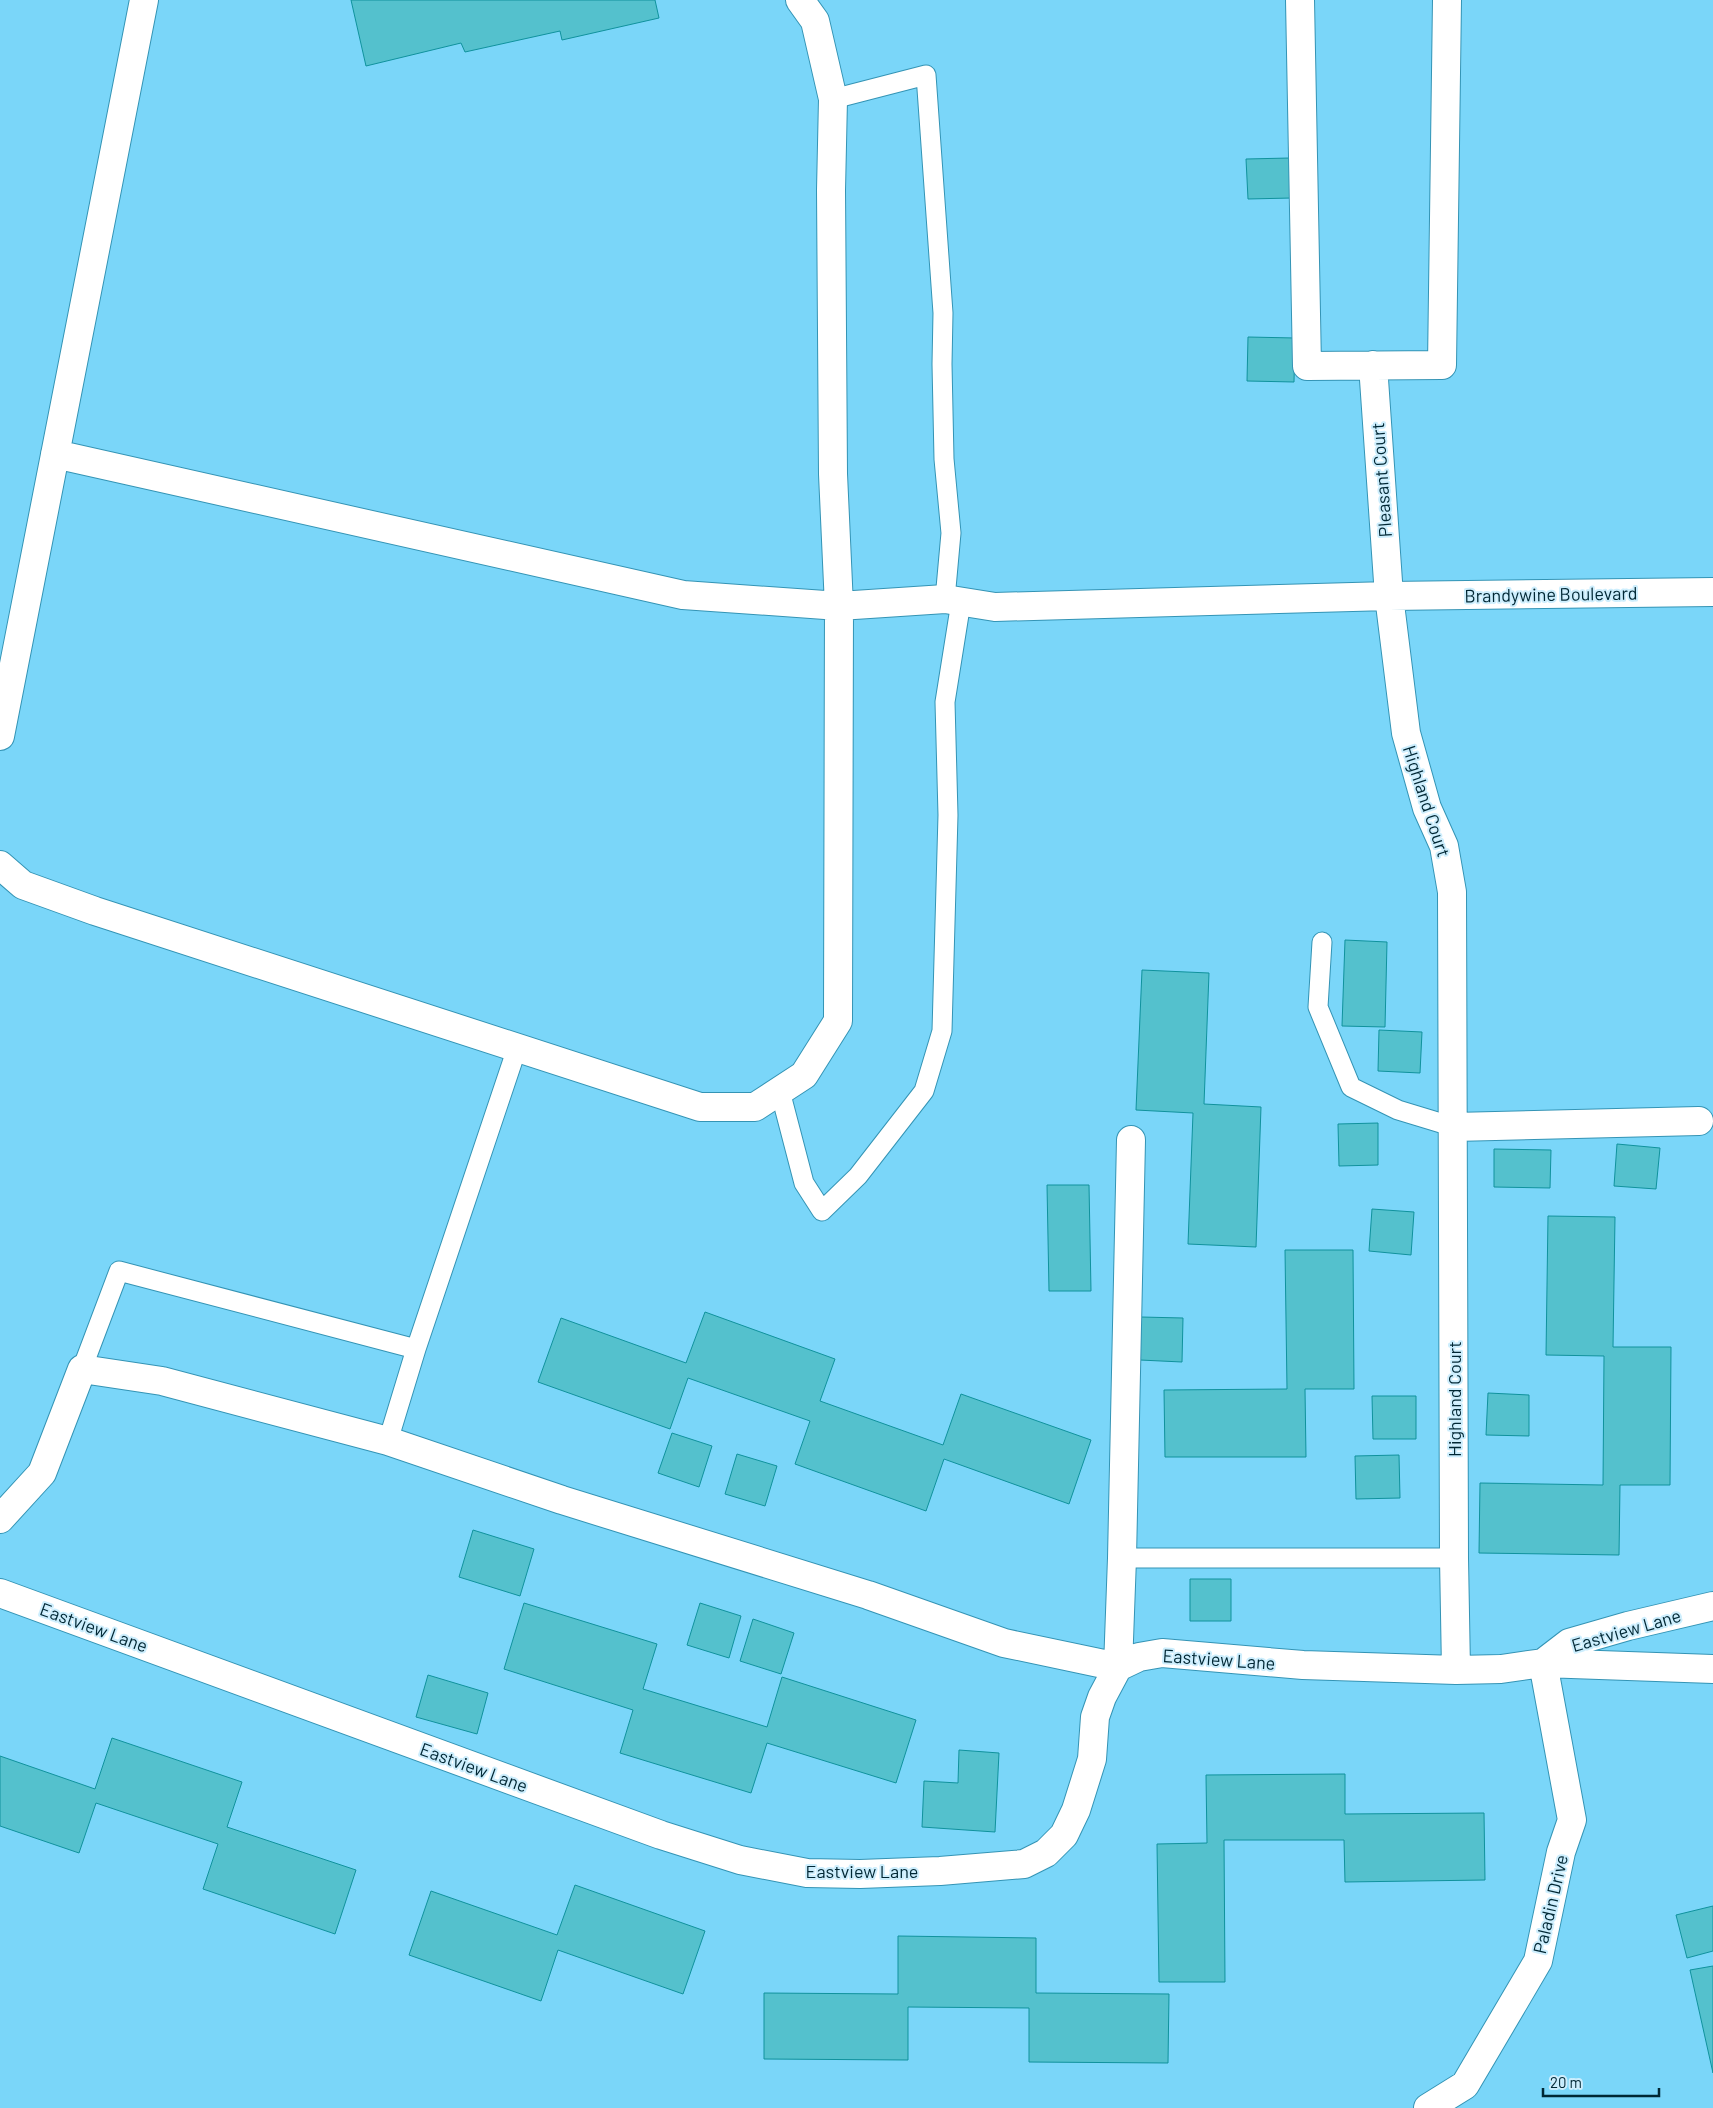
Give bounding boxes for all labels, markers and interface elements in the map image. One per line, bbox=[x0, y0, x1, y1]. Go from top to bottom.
street label: Pleasant Court bbox=[1366, 422, 1396, 538]
street label: Brandywine Boulevard bbox=[1464, 581, 1638, 607]
street label: Highland Court bbox=[1399, 743, 1455, 859]
street label: Highland Court bbox=[1443, 1341, 1465, 1457]
street label: Eastview Lane bbox=[37, 1597, 151, 1657]
street label: Eastview Lane bbox=[1569, 1604, 1683, 1656]
street label: Eastview Lane bbox=[1162, 1644, 1276, 1674]
street label: Eastview Lane bbox=[417, 1737, 531, 1797]
street label: Paladin Drive bbox=[1528, 1852, 1572, 1956]
street label: Eastview Lane bbox=[806, 1860, 918, 1882]
scale bar bbox=[1543, 2066, 1659, 2098]
text: 20 m bbox=[1550, 2073, 1582, 2091]

